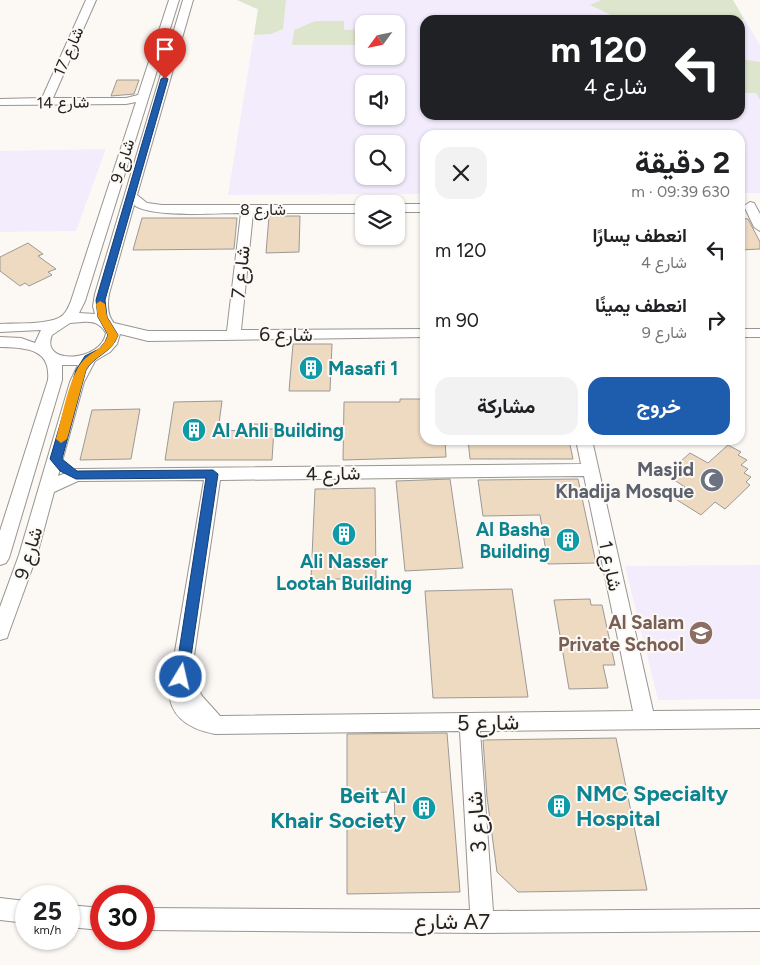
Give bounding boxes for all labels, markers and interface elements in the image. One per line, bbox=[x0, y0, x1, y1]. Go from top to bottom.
north arrow bbox=[355, 15, 405, 65]
map controls bbox=[355, 15, 405, 245]
street label: شارع 17 bbox=[49, 24, 89, 79]
pin bbox=[144, 28, 186, 79]
text: 120 m bbox=[550, 29, 647, 71]
icon: arrive bbox=[151, 35, 179, 63]
icon: left bbox=[665, 35, 730, 100]
text: شارع 4 bbox=[584, 73, 647, 100]
button: sound bbox=[355, 75, 405, 125]
street label: شارع 14 bbox=[37, 93, 90, 114]
button: search bbox=[355, 135, 405, 185]
street label: شارع 9 bbox=[106, 137, 140, 186]
text: 2 دقيقة bbox=[635, 144, 730, 181]
button: close bbox=[435, 147, 487, 199]
text: 630 m · 09:39 bbox=[631, 182, 730, 201]
button: layers bbox=[355, 195, 405, 245]
street label: شارع 8 bbox=[240, 200, 286, 221]
text: انعطف يسارًا bbox=[593, 224, 687, 247]
icon: left bbox=[702, 236, 730, 264]
text: 120 m bbox=[435, 239, 487, 262]
street label: شارع 7 bbox=[226, 244, 256, 300]
text: شارع 4 bbox=[641, 253, 687, 272]
text: انعطف يمينًا bbox=[595, 294, 687, 317]
icon: right bbox=[702, 306, 730, 334]
text: 90 m bbox=[435, 309, 479, 332]
street label: شارع 6 bbox=[259, 323, 313, 347]
text: شارع 9 bbox=[642, 323, 687, 342]
building icon: Masafi 1 bbox=[298, 355, 324, 381]
place label: Masafi 1 bbox=[328, 357, 398, 380]
button: مشاركة bbox=[435, 377, 578, 435]
button: خروج bbox=[588, 377, 730, 435]
building icon: Al Ahli Building bbox=[181, 417, 207, 443]
place label: Al Ahli Building bbox=[212, 419, 344, 442]
place label: Masjid Khadija Mosque bbox=[555, 458, 694, 503]
street label: شارع 4 bbox=[305, 462, 361, 486]
mosque icon: Masjid Khadija Mosque bbox=[699, 467, 725, 493]
place label: Al Basha Building bbox=[476, 518, 550, 563]
building icon: Ali Nasser Lootah Building bbox=[331, 521, 357, 547]
street label: شارع 9 bbox=[10, 524, 48, 582]
building icon: Al Basha Building bbox=[555, 527, 581, 553]
street label: شارع 1 bbox=[593, 539, 627, 594]
place label: Ali Nasser Lootah Building bbox=[276, 550, 412, 595]
place label: Al Salam Private School bbox=[558, 611, 684, 656]
school or university icon: Al Salam Private School bbox=[688, 620, 714, 646]
position arrow bbox=[154, 650, 206, 702]
street label: شارع 5 bbox=[457, 708, 519, 738]
place label: NMC Specialty Hospital bbox=[576, 780, 729, 832]
place label: Beit Al Khair Society bbox=[270, 782, 406, 834]
street label: شارع 3 bbox=[461, 790, 493, 854]
building icon: NMC Specialty Hospital bbox=[546, 793, 572, 819]
building icon: Beit Al Khair Society bbox=[411, 795, 437, 821]
speed limit sign: 30 bbox=[90, 885, 155, 950]
text: 25 bbox=[33, 896, 62, 926]
street label: شارع A7 bbox=[414, 908, 490, 936]
text: km/h bbox=[34, 923, 61, 937]

